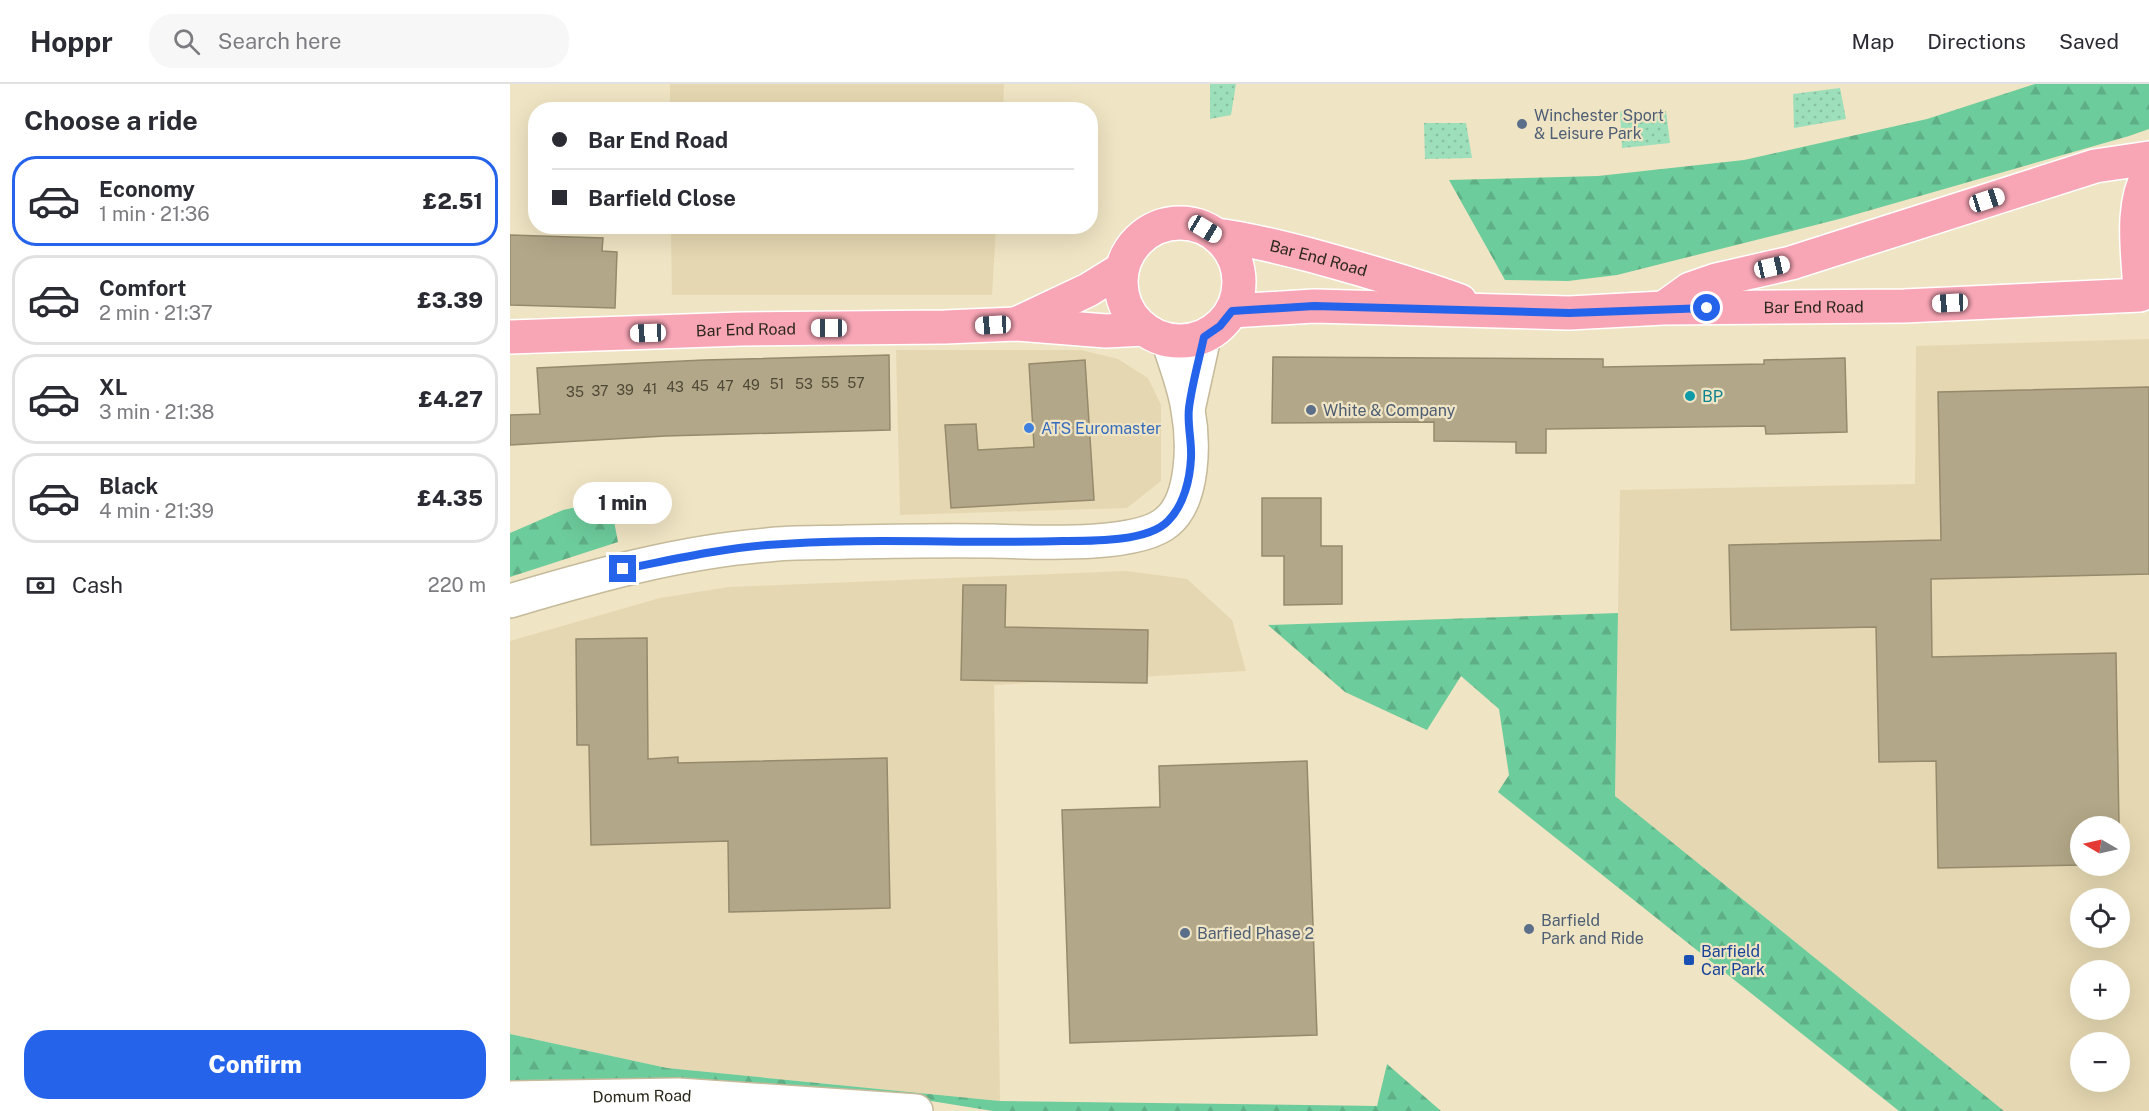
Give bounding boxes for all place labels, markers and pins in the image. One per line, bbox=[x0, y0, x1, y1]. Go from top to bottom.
place label: Winchester Sport & Leisure Park bbox=[1534, 106, 1664, 143]
marker: Winchester Sport & Leisure Park bbox=[1515, 117, 1529, 131]
place label: BP bbox=[1702, 387, 1723, 406]
marker: BP bbox=[1683, 389, 1697, 403]
place label: White & Company bbox=[1323, 401, 1456, 420]
marker: White & Company bbox=[1304, 403, 1318, 417]
place label: ATS Euromaster bbox=[1041, 419, 1161, 438]
marker: ATS Euromaster bbox=[1022, 421, 1036, 435]
place label: Barfield Park and Ride bbox=[1541, 911, 1644, 948]
marker: Barfield Park and Ride bbox=[1522, 922, 1536, 936]
place label: Barfied Phase 2 bbox=[1197, 924, 1314, 943]
marker: Barfied Phase 2 bbox=[1178, 926, 1192, 940]
place label: Barfield Car Park bbox=[1701, 942, 1765, 979]
marker: Barfield Car Park bbox=[1682, 953, 1696, 967]

